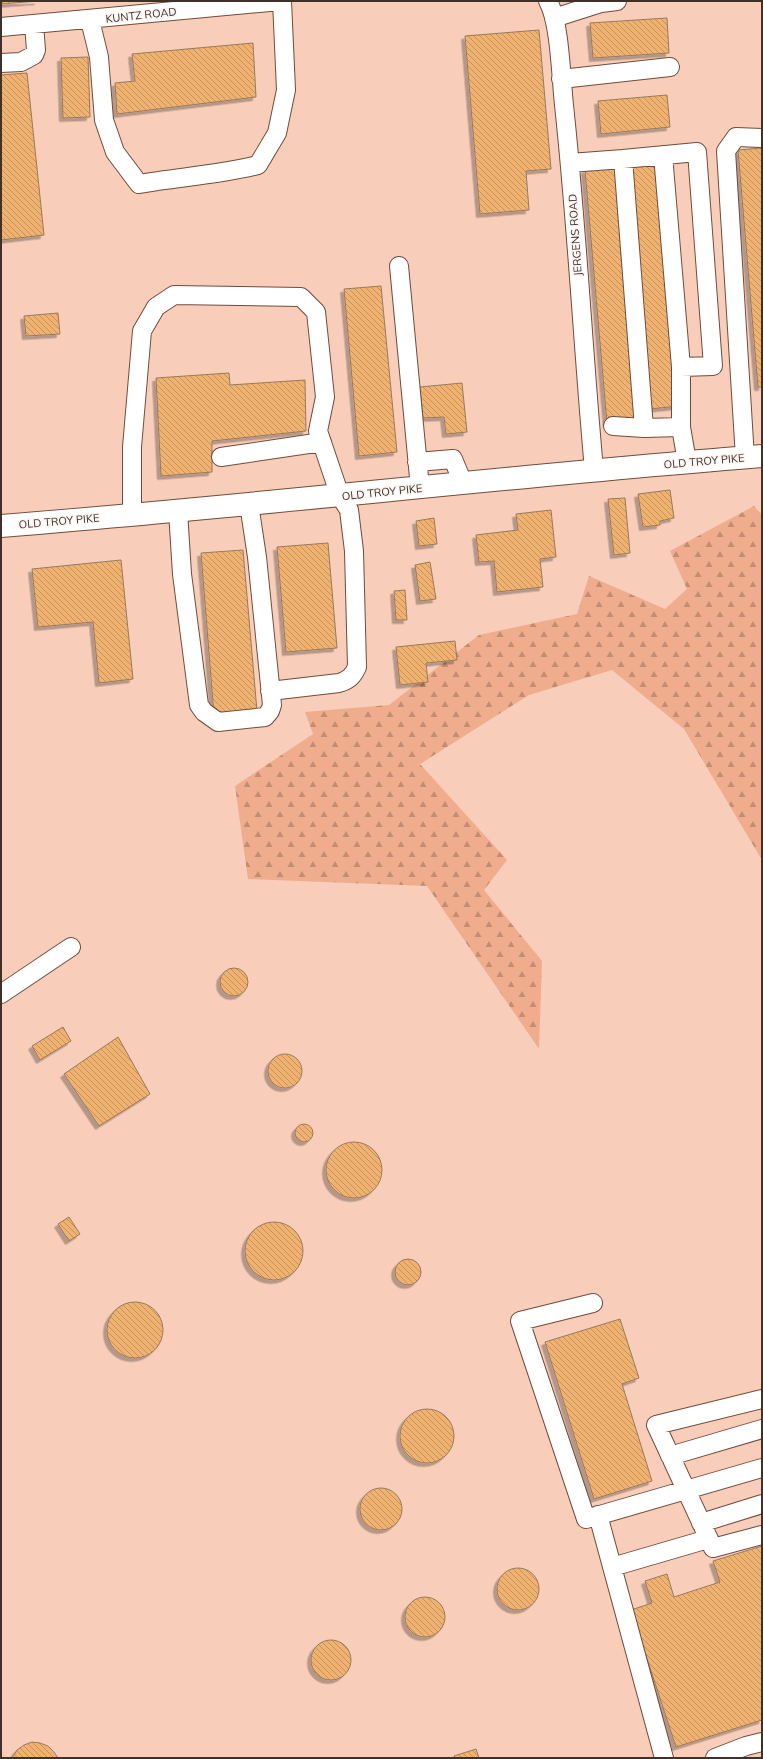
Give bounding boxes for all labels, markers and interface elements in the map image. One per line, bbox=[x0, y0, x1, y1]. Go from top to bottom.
street label: KUNTZ ROAD bbox=[105, 4, 177, 26]
street label: JERGENS ROAD bbox=[565, 193, 585, 277]
street label: OLD TROY PIKE bbox=[663, 451, 745, 471]
street label: OLD TROY PIKE bbox=[341, 481, 423, 503]
street label: OLD TROY PIKE bbox=[18, 511, 100, 531]

